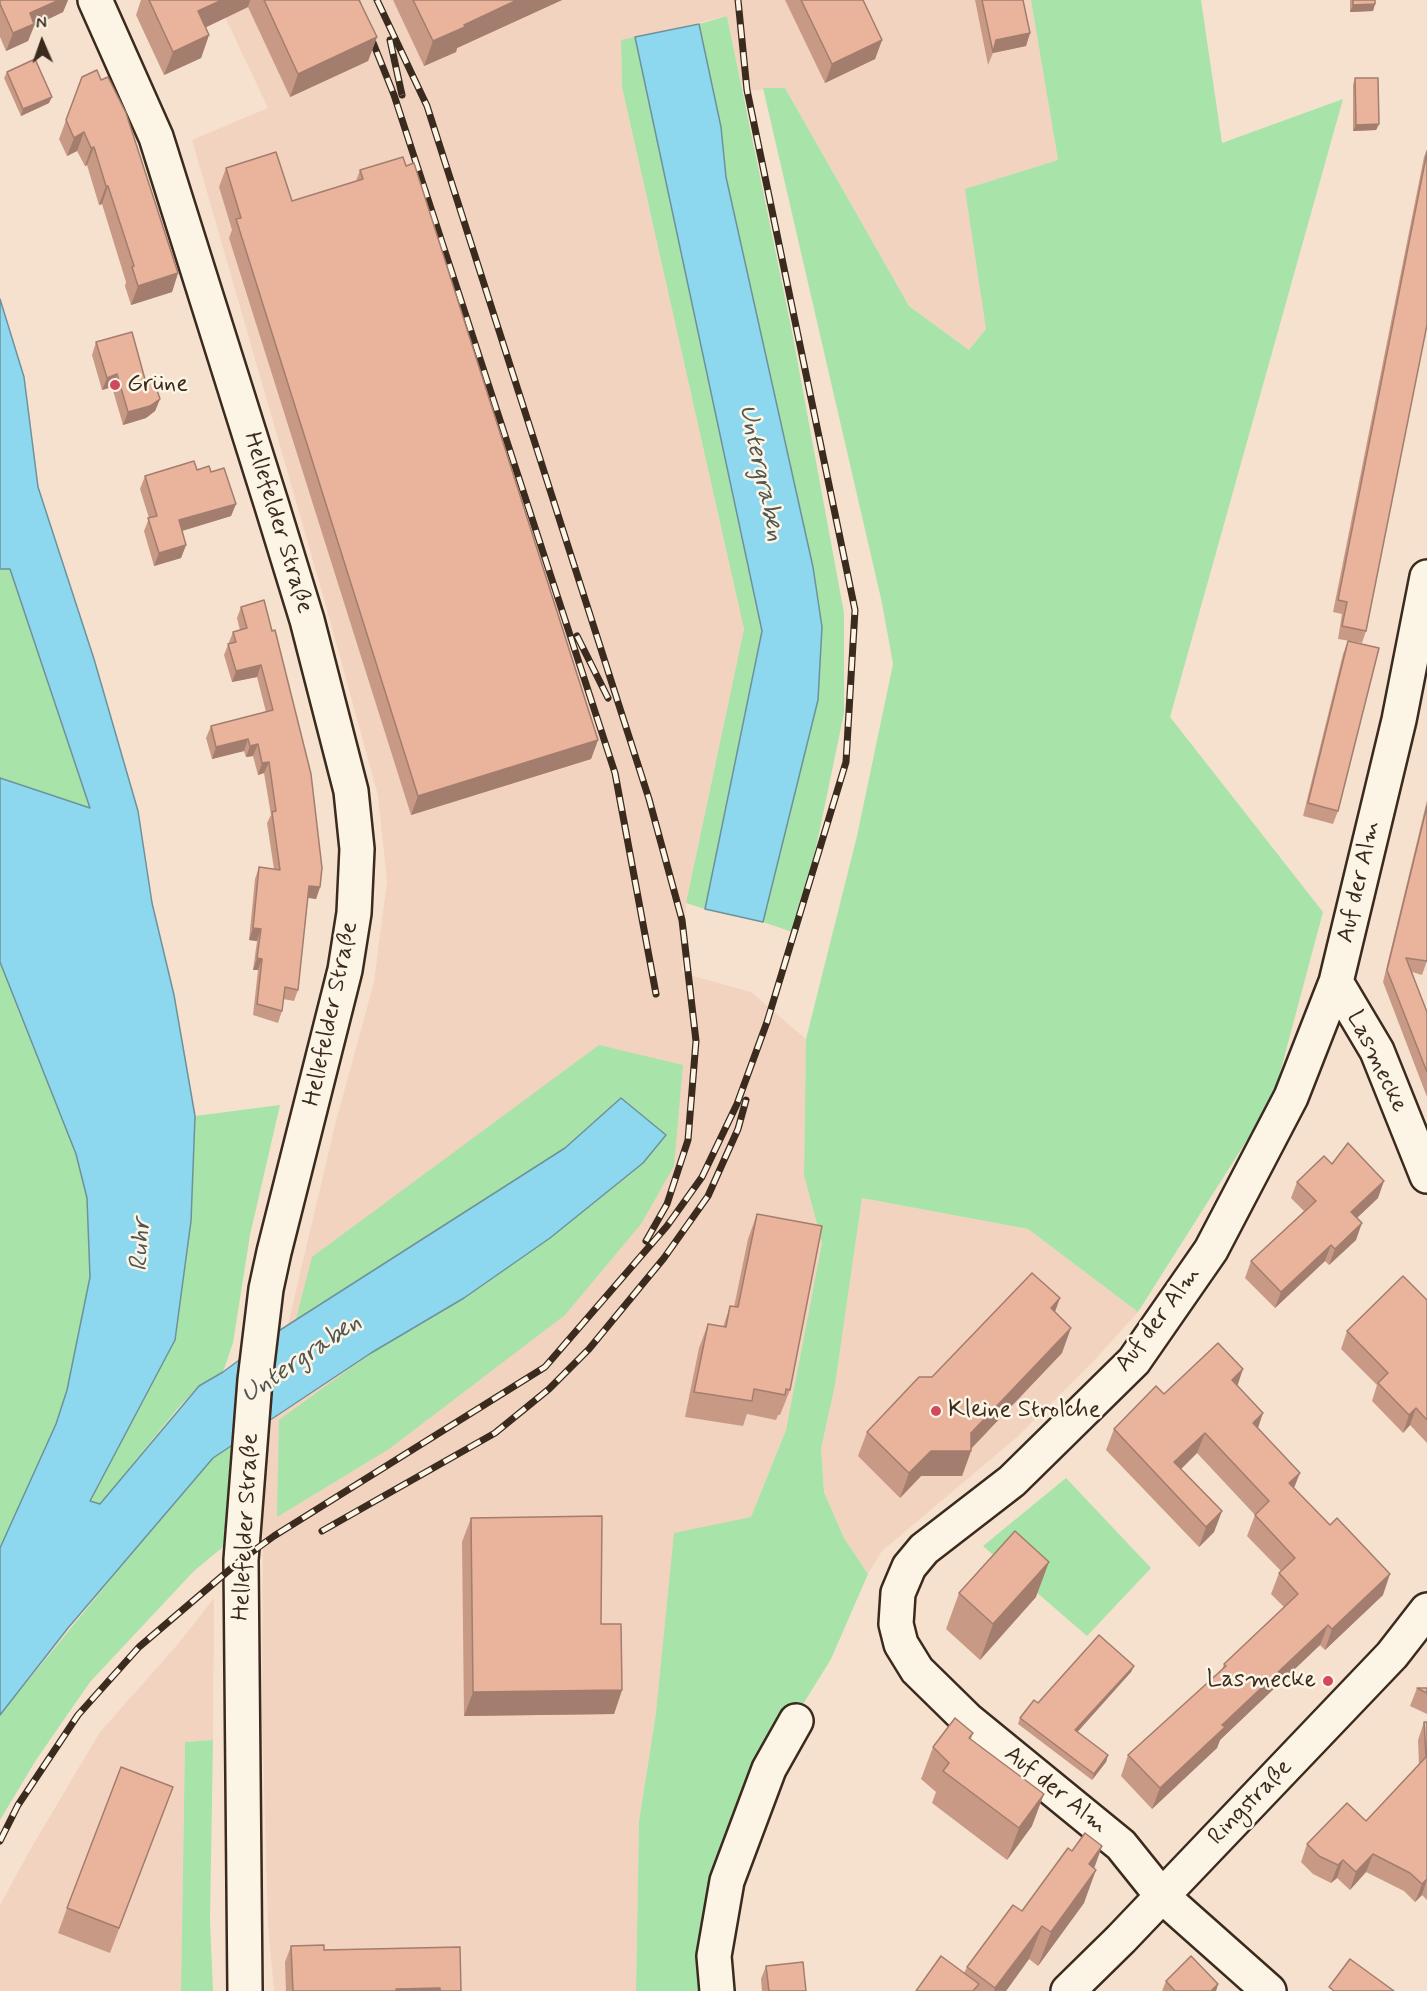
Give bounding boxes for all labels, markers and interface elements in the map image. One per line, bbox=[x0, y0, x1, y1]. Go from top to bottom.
north arrow bbox=[12, 12, 72, 72]
text: N bbox=[36, 13, 47, 34]
place label: Grüne bbox=[127, 371, 188, 399]
marker: Grüne bbox=[108, 378, 122, 392]
water label: Untergraben bbox=[730, 402, 790, 544]
street label: Hellefelder Straße bbox=[236, 429, 318, 617]
street label: Auf der Alm bbox=[1332, 818, 1388, 946]
street label: Hellefelder Straße bbox=[298, 919, 366, 1109]
street label: Lasmecke bbox=[1339, 1007, 1413, 1117]
water label: Ruhr bbox=[125, 1218, 159, 1272]
street label: Auf der Alm bbox=[1110, 1262, 1208, 1378]
water label: Untergraben bbox=[236, 1308, 368, 1412]
place label: Kleine Strolche bbox=[948, 1397, 1100, 1425]
marker: Kleine Strolche bbox=[929, 1404, 943, 1418]
street label: Hellefelder Straße bbox=[228, 1432, 266, 1622]
place label: Lasmecke bbox=[1207, 1667, 1316, 1695]
marker: Lasmecke bbox=[1321, 1674, 1335, 1688]
street label: Auf der Alm bbox=[998, 1741, 1112, 1841]
street label: Ringstraße bbox=[1203, 1754, 1299, 1852]

